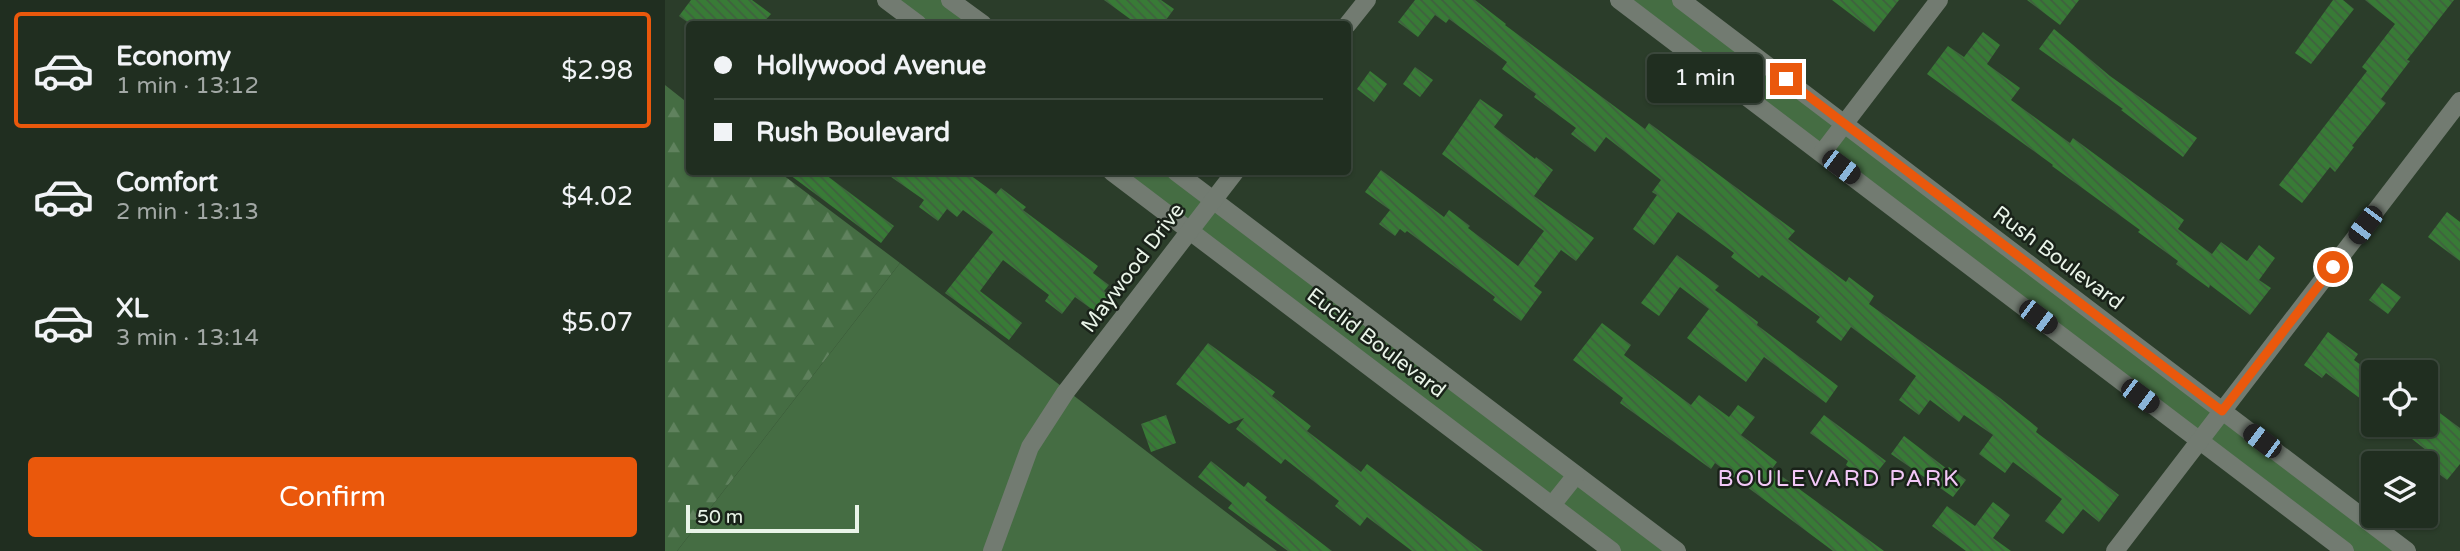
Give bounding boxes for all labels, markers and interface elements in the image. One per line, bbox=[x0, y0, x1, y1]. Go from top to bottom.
icon: car bbox=[32, 39, 95, 102]
text: Economy bbox=[116, 41, 231, 72]
text: Hollywood Avenue bbox=[756, 50, 986, 81]
text: $2.98 bbox=[561, 55, 633, 86]
callout: 1 min bbox=[1646, 55, 1761, 104]
route end bbox=[1770, 63, 1802, 95]
text: 1 min bbox=[1674, 64, 1736, 92]
text: 1 min · 13:12 bbox=[116, 72, 259, 100]
text: Rush Boulevard bbox=[756, 117, 950, 148]
car bbox=[1818, 146, 1865, 188]
icon: car bbox=[32, 165, 95, 228]
text: Comfort bbox=[116, 167, 218, 198]
text: $4.02 bbox=[561, 181, 633, 212]
text: 2 min · 13:13 bbox=[116, 198, 259, 226]
street label: Maywood Drive bbox=[1076, 198, 1190, 338]
street label: Rush Boulevard bbox=[1988, 201, 2128, 315]
car bbox=[2344, 202, 2387, 248]
route start bbox=[2317, 251, 2349, 283]
street label: Euclid Boulevard bbox=[1302, 283, 1450, 403]
icon: car bbox=[32, 291, 95, 354]
text: XL bbox=[116, 293, 148, 324]
car bbox=[2015, 296, 2062, 338]
text: $5.07 bbox=[561, 307, 633, 338]
text: 3 min · 13:14 bbox=[116, 324, 259, 352]
map controls bbox=[2361, 360, 2438, 528]
button: locate bbox=[2361, 360, 2438, 437]
car bbox=[2117, 375, 2164, 417]
car bbox=[2239, 420, 2286, 462]
button: layers bbox=[2361, 451, 2438, 528]
button: Confirm bbox=[28, 457, 637, 537]
district label: BOULEVARD PARK bbox=[1717, 465, 1961, 493]
scale bar bbox=[686, 502, 859, 534]
text: 50 m bbox=[697, 506, 743, 528]

